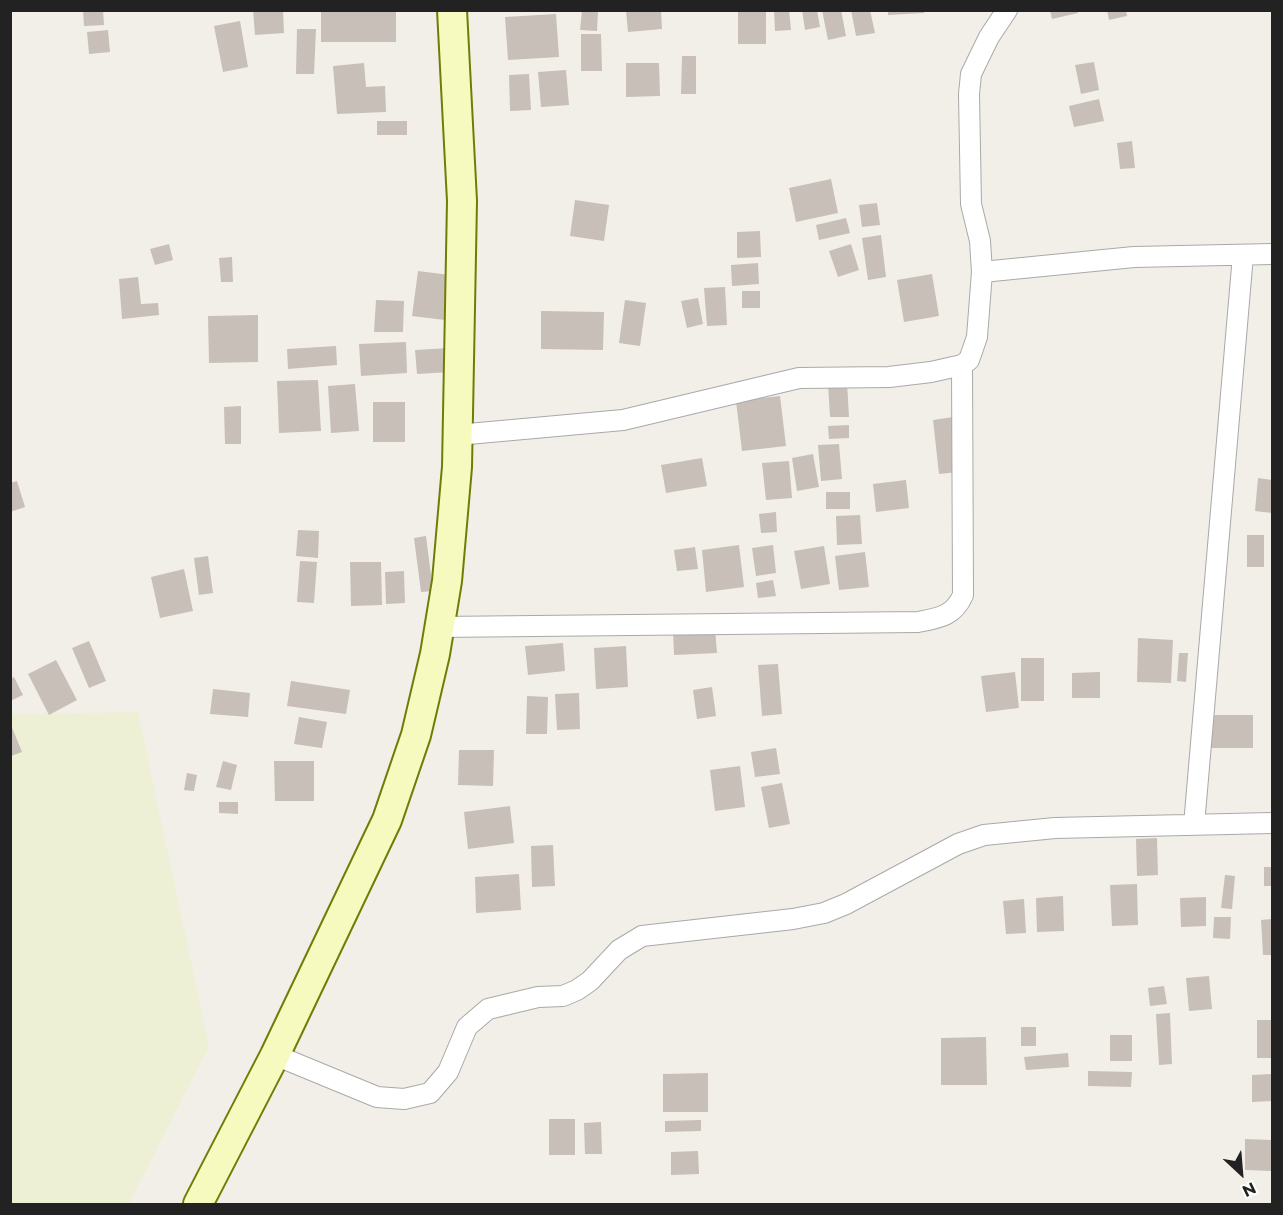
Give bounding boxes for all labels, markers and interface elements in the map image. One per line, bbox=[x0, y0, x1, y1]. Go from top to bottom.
north arrow bbox=[1211, 1143, 1271, 1203]
text: N bbox=[1239, 1178, 1259, 1201]

